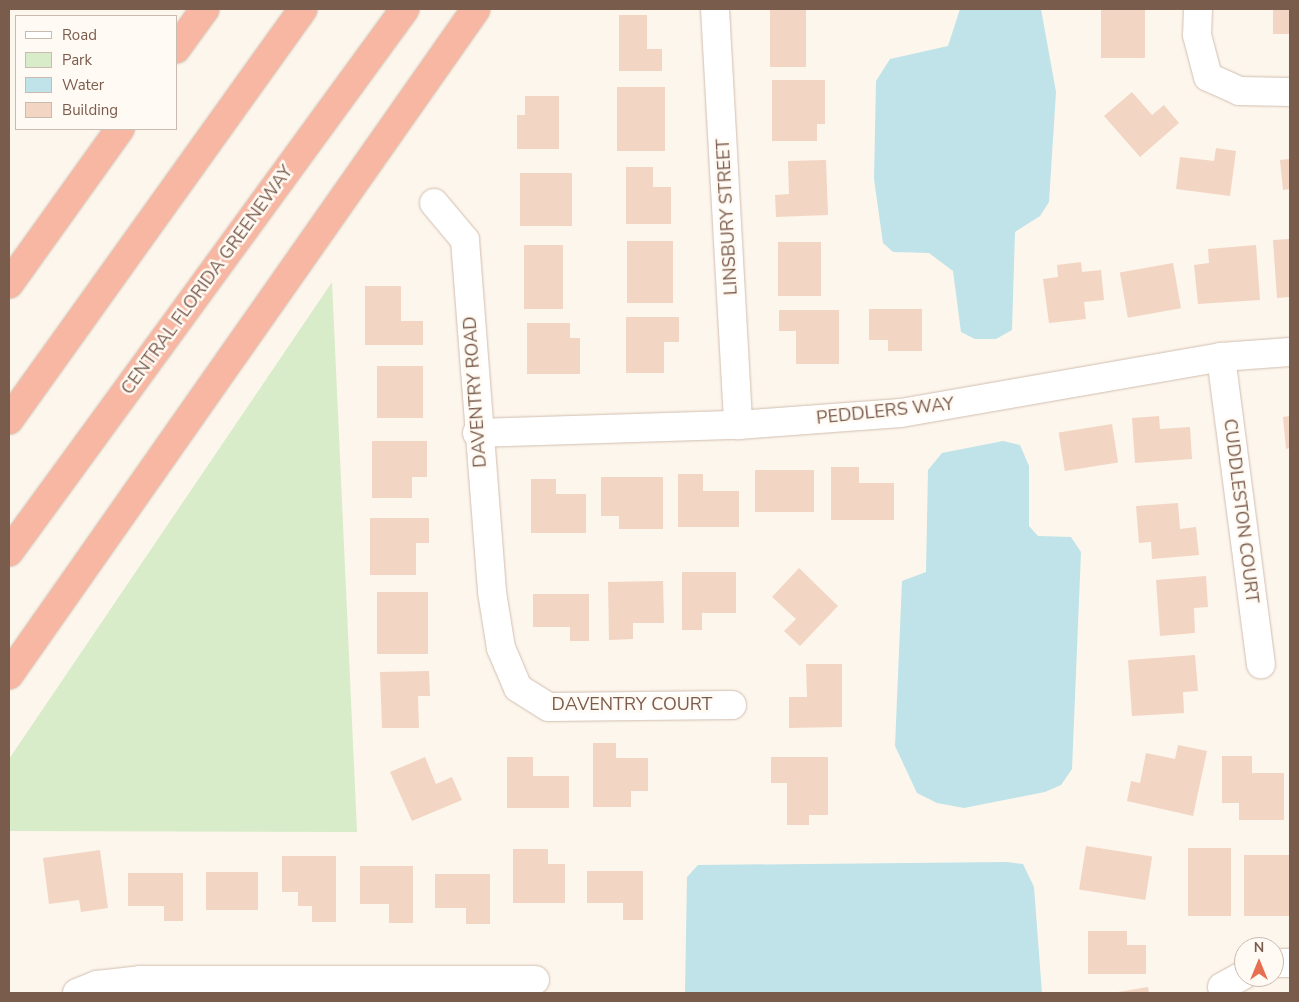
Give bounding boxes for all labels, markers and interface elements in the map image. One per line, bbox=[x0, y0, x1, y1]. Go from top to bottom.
legend bbox=[15, 15, 178, 130]
text: Road bbox=[62, 25, 97, 45]
text: Park bbox=[62, 50, 92, 70]
text: Water bbox=[62, 75, 104, 95]
text: Building bbox=[62, 100, 118, 120]
street label: LINSBURY STREET bbox=[712, 138, 742, 296]
street label: CENTRAL FLORIDA GREENEWAY bbox=[117, 161, 297, 399]
street label: DAVENTRY ROAD bbox=[459, 316, 491, 468]
street label: PEDDLERS WAY bbox=[815, 393, 955, 429]
street label: CUDDLESTON COURT bbox=[1219, 417, 1263, 605]
street label: DAVENTRY COURT bbox=[552, 693, 712, 715]
north arrow bbox=[1234, 937, 1284, 987]
text: N bbox=[1254, 938, 1264, 957]

